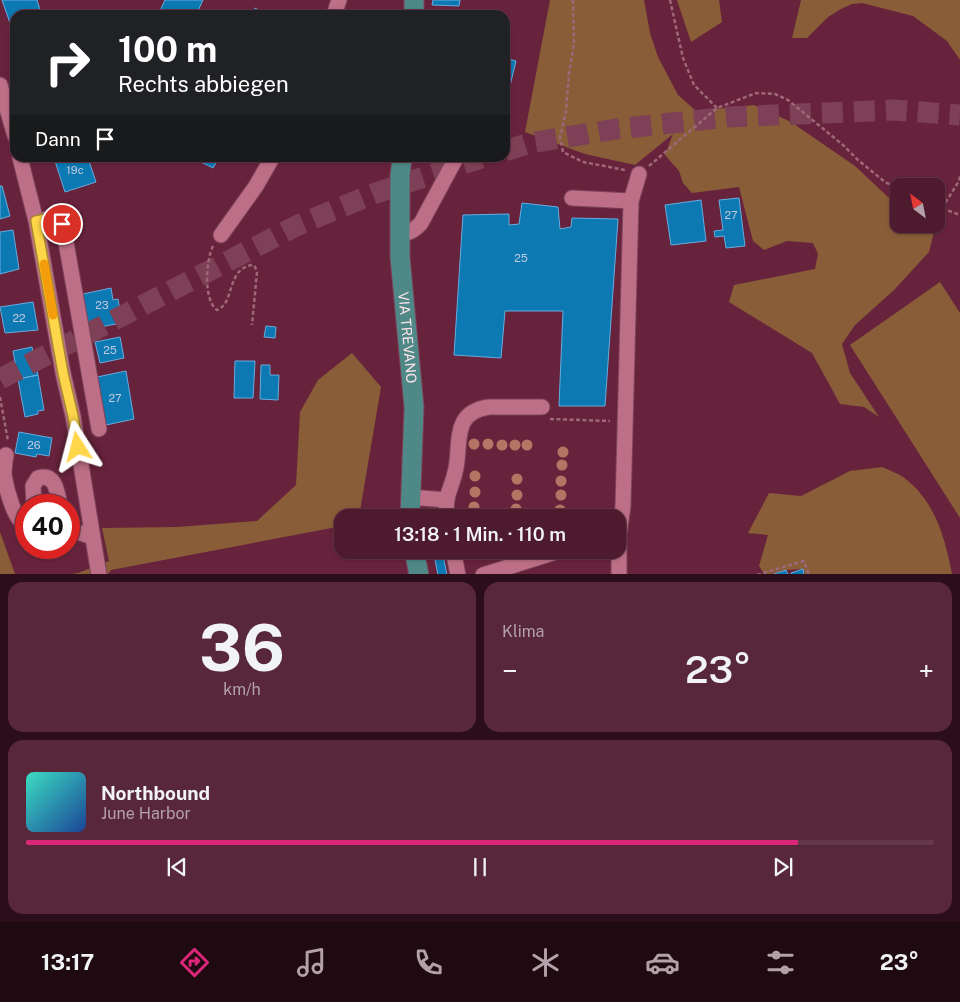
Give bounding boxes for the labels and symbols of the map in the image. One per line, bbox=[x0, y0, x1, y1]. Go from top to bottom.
house number: 19c bbox=[66, 164, 84, 176]
north arrow bbox=[890, 178, 945, 232]
pin bbox=[41, 203, 83, 245]
house number: 27 bbox=[724, 209, 738, 221]
house number: 25 bbox=[514, 252, 528, 264]
street label: VIA TREVANO bbox=[395, 291, 420, 384]
house number: 23 bbox=[95, 299, 109, 311]
house number: 22 bbox=[12, 312, 26, 324]
house number: 25 bbox=[103, 344, 117, 356]
house number: 27 bbox=[108, 392, 122, 404]
position arrow bbox=[51, 420, 103, 472]
house number: 26 bbox=[27, 439, 41, 451]
speed limit sign: 40 bbox=[15, 494, 80, 559]

